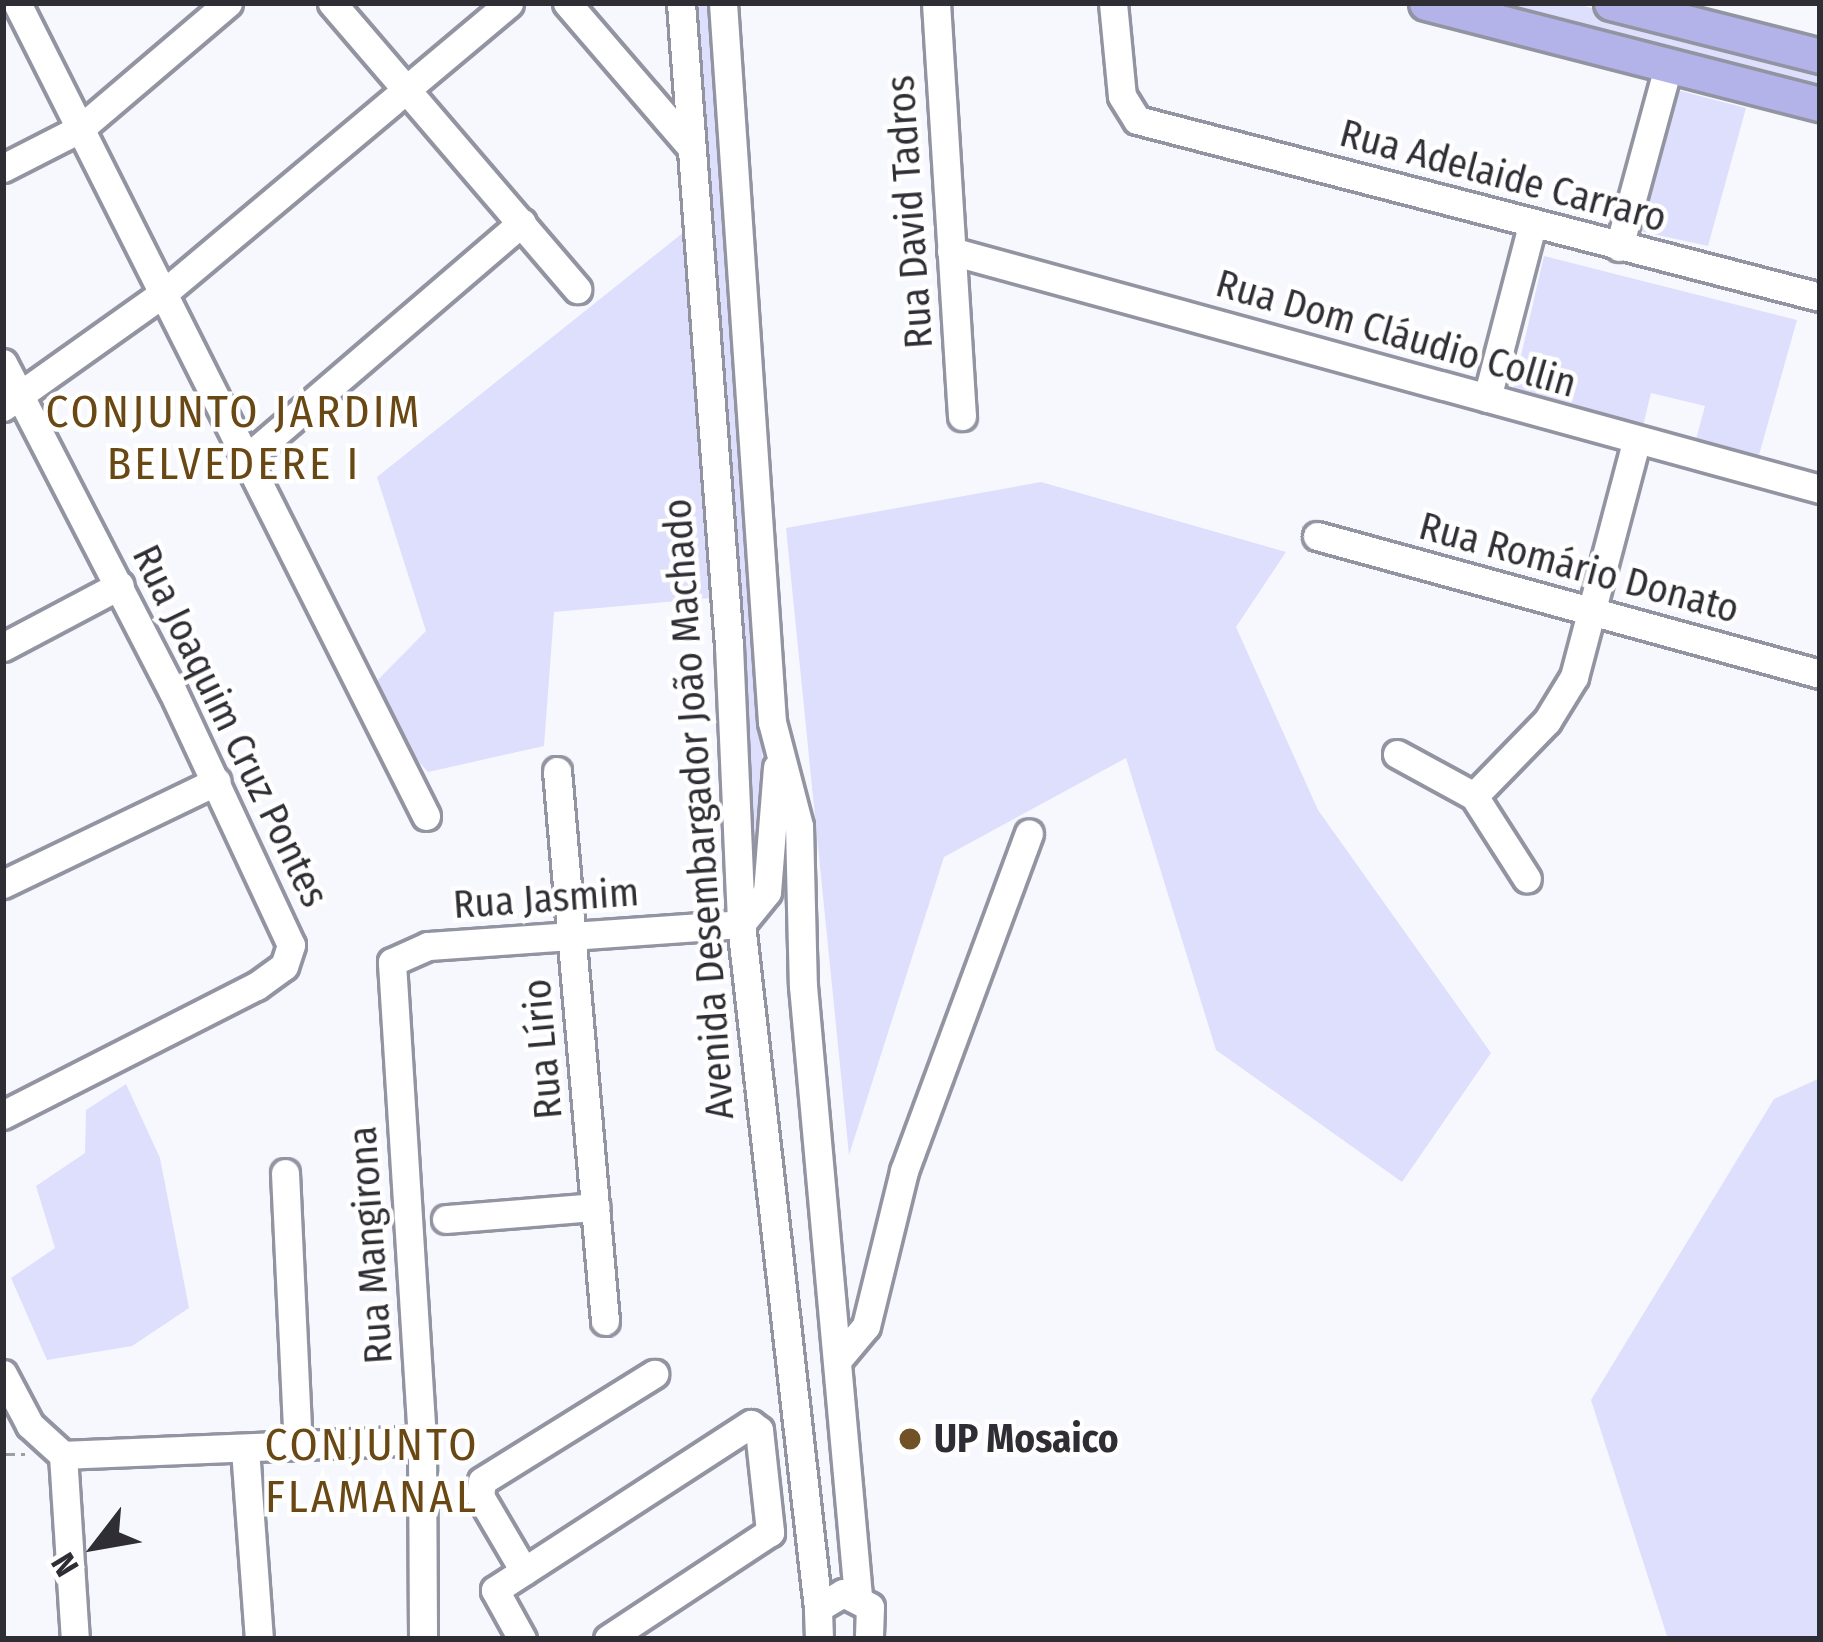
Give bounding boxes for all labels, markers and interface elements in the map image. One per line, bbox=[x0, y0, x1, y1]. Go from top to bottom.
street label: Rua David Tadros bbox=[877, 74, 943, 350]
street label: Rua Adelaide Carraro bbox=[1335, 110, 1671, 242]
street label: Rua Dom Cláudio Collin bbox=[1211, 260, 1581, 408]
district label: CONJUNTO JARDIM BELVEDERE I bbox=[45, 386, 423, 492]
street label: Avenida Desembargador João Machado bbox=[654, 497, 744, 1121]
street label: Rua Romário Donato bbox=[1414, 503, 1744, 633]
street label: Rua Joaquim Cruz Pontes bbox=[122, 538, 338, 914]
street label: Rua Jasmim bbox=[452, 869, 640, 929]
street label: Rua Lírio bbox=[514, 977, 572, 1121]
street label: Rua Mangirona bbox=[339, 1125, 403, 1365]
place label: UP Mosaico bbox=[934, 1416, 1119, 1462]
district label: CONJUNTO FLAMANAL bbox=[264, 1419, 480, 1525]
marker: UP Mosaico bbox=[897, 1426, 923, 1452]
north arrow bbox=[36, 1486, 156, 1606]
text: N bbox=[43, 1546, 87, 1583]

